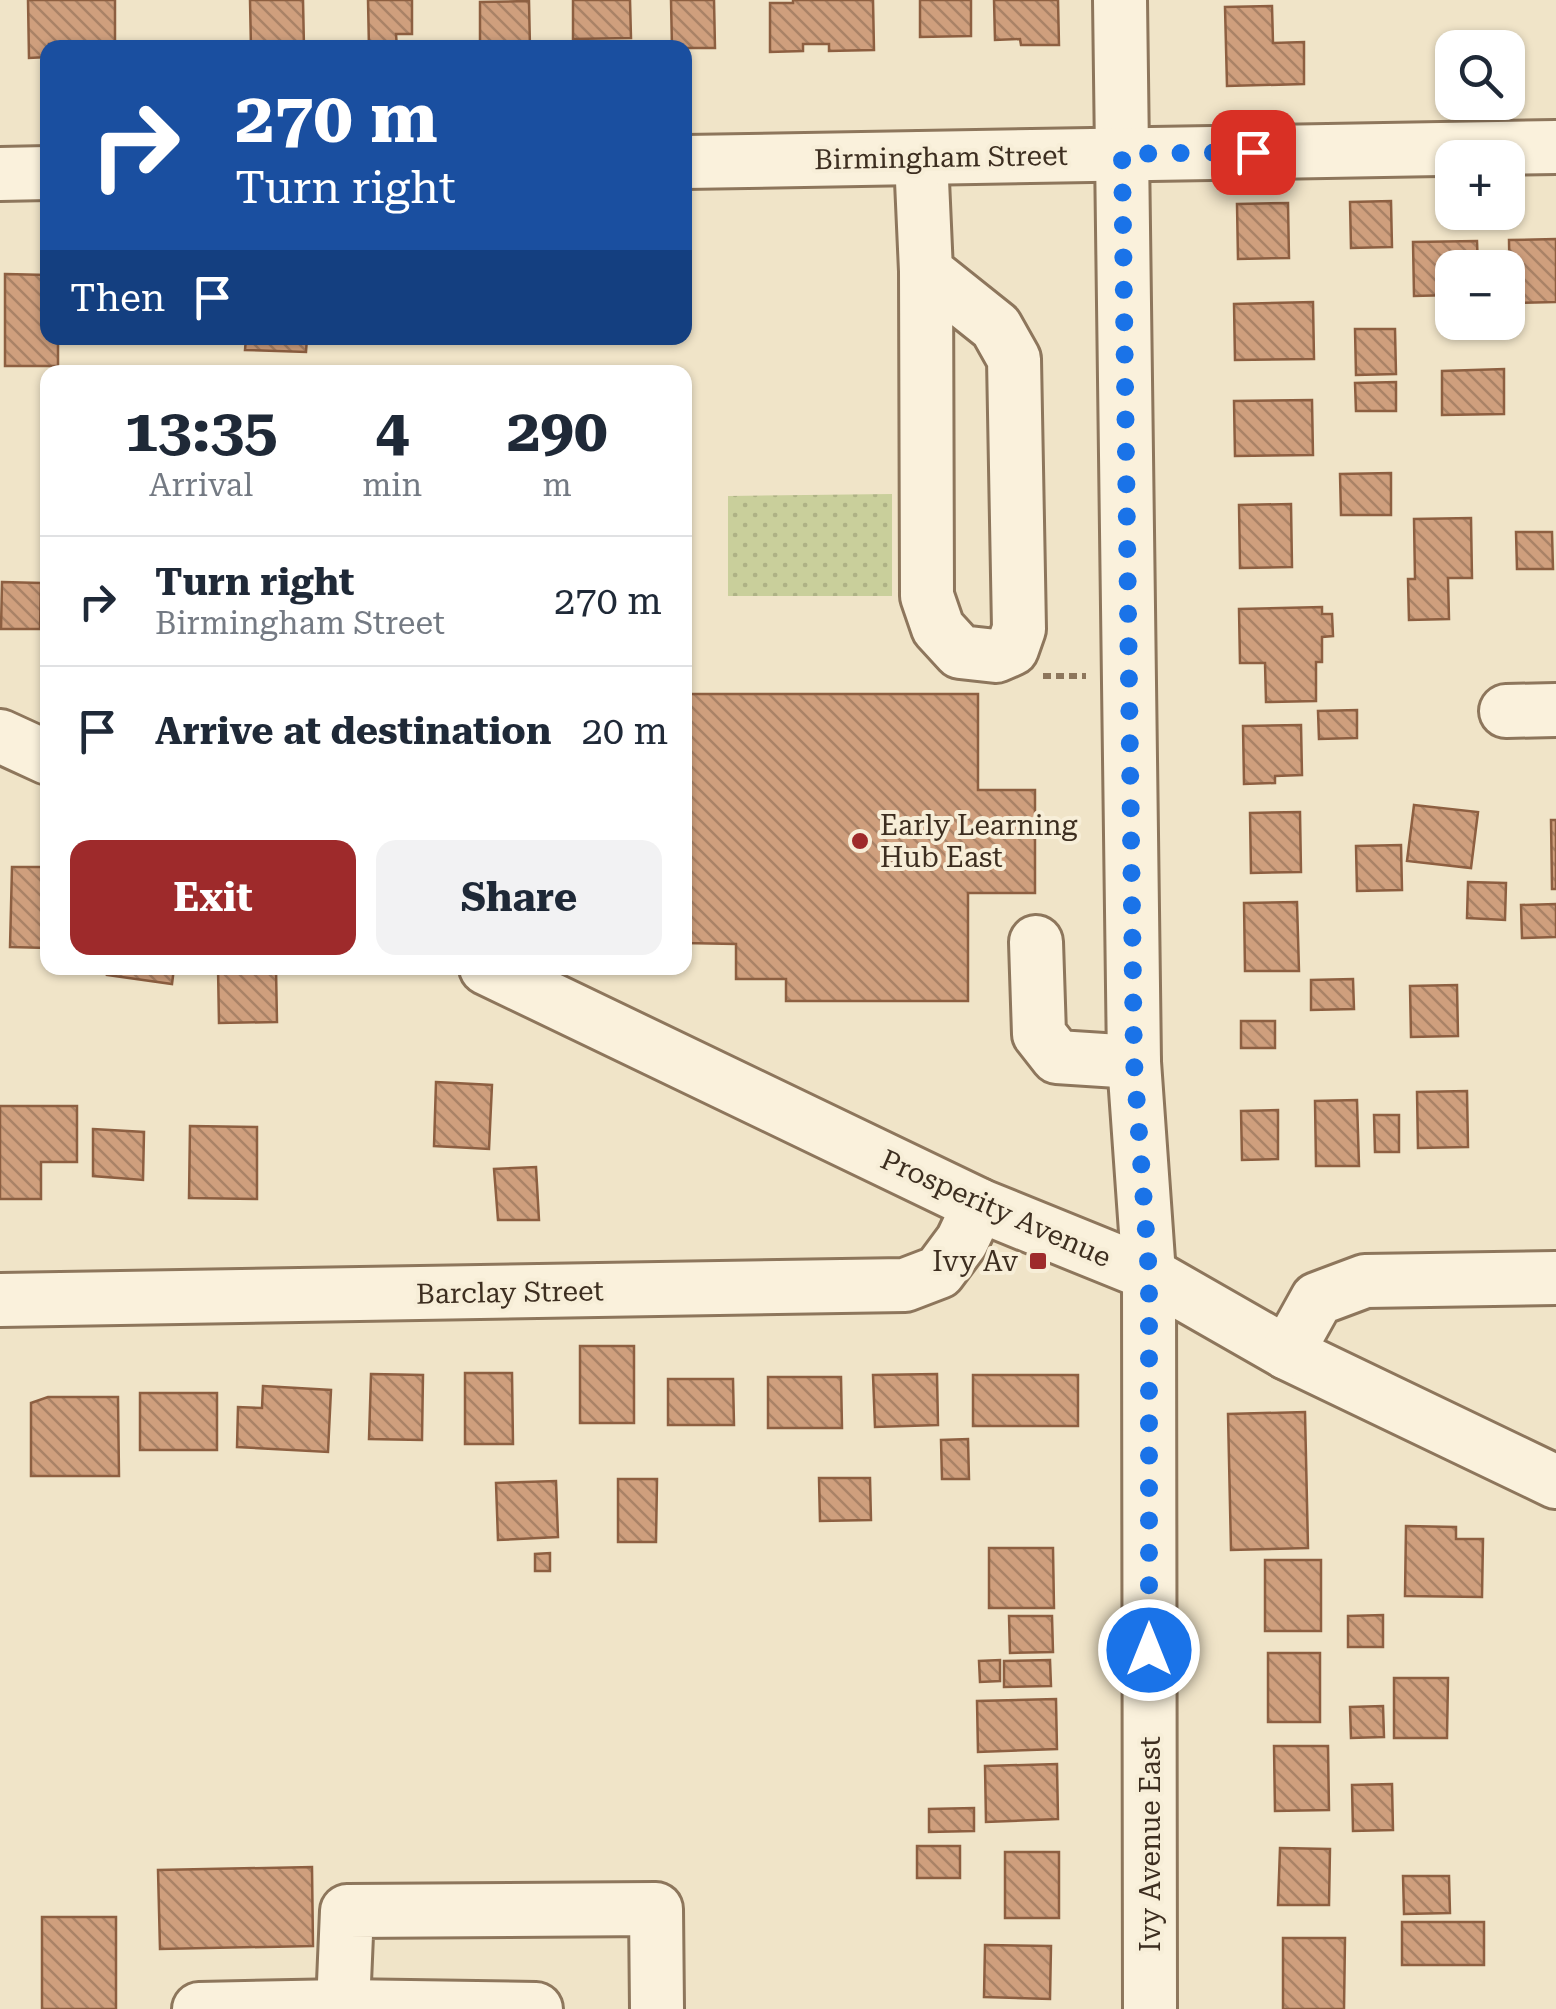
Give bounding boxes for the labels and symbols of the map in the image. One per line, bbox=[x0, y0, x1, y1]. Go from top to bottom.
pin bbox=[1211, 110, 1296, 195]
street label: Birmingham Street bbox=[814, 139, 1068, 176]
place label: Early Learning Hub East bbox=[880, 809, 1077, 874]
marker: Early Learning Hub East bbox=[849, 830, 871, 852]
street label: Prosperity Avenue bbox=[876, 1143, 1116, 1274]
place label: Ivy Av bbox=[932, 1245, 1019, 1278]
marker: Ivy Av bbox=[1027, 1250, 1049, 1272]
street label: Barclay Street bbox=[416, 1274, 604, 1311]
position arrow bbox=[1097, 1598, 1201, 1702]
street label: Ivy Avenue East bbox=[1134, 1736, 1167, 1952]

